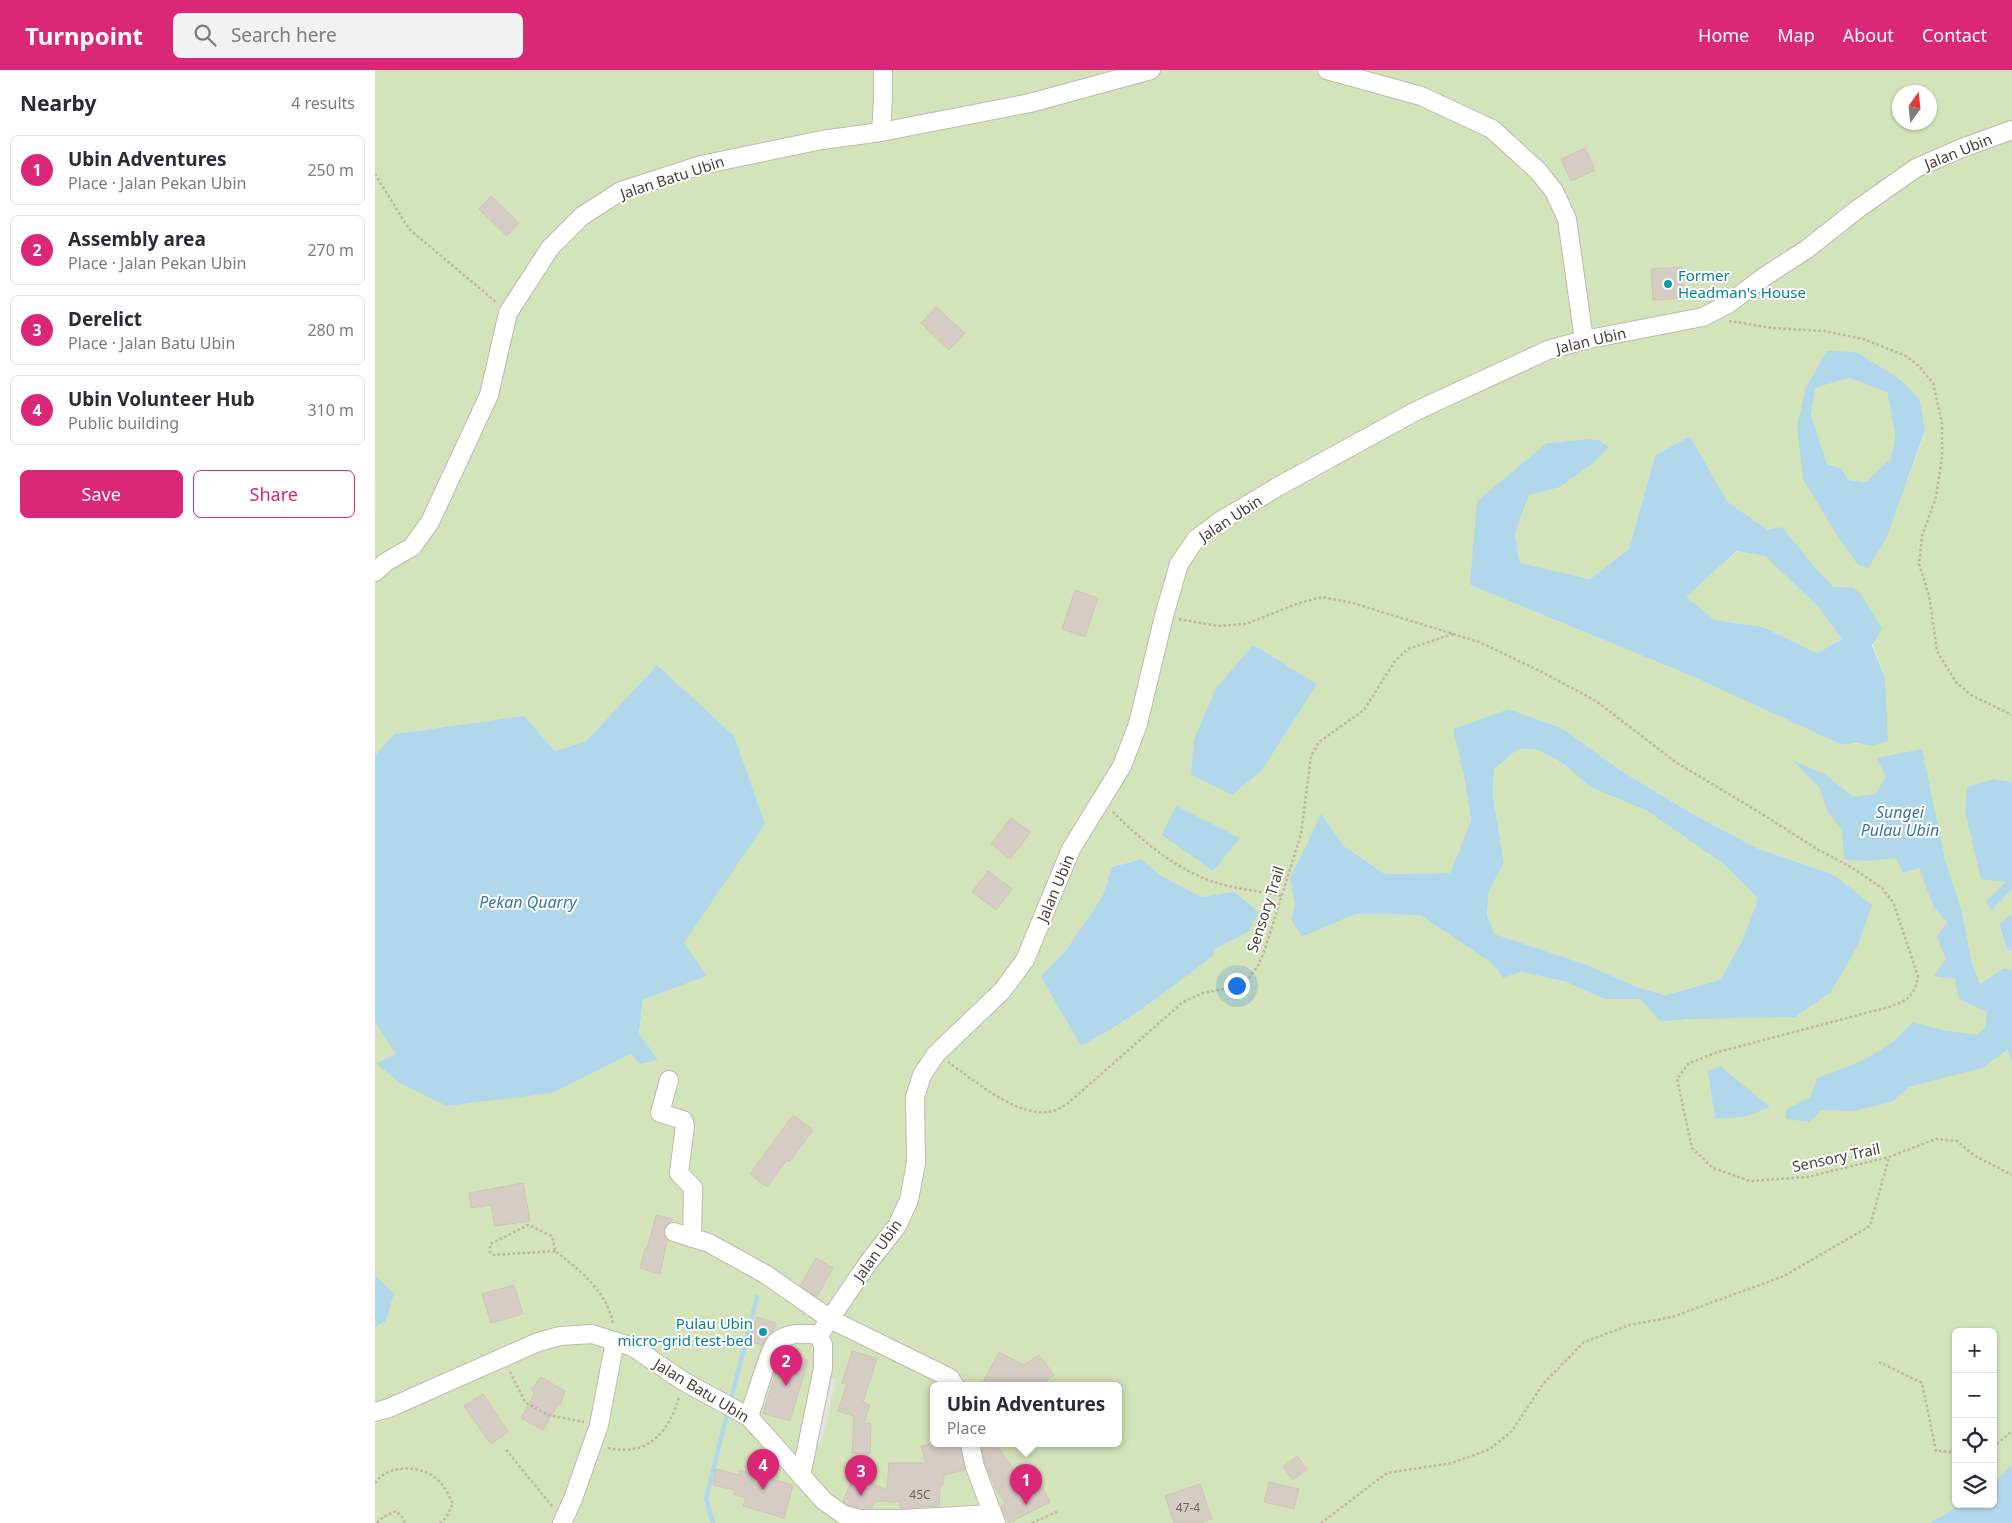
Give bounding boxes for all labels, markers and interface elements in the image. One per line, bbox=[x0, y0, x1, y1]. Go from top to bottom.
search box bbox=[173, 13, 523, 58]
text: Turnpoint bbox=[25, 19, 143, 52]
icon: search bbox=[191, 21, 219, 49]
text: Search here bbox=[231, 22, 337, 48]
text: Home bbox=[1698, 23, 1749, 47]
text: Map bbox=[1777, 23, 1815, 47]
text: About bbox=[1843, 23, 1894, 47]
text: Contact bbox=[1922, 23, 1987, 47]
north arrow bbox=[1892, 85, 1937, 130]
text: Nearby bbox=[20, 89, 96, 117]
text: 4 results bbox=[291, 92, 355, 114]
street label: Jalan Ubin bbox=[1919, 128, 1995, 174]
text: Ubin Adventures bbox=[68, 146, 227, 172]
street label: Jalan Batu Ubin bbox=[616, 151, 726, 204]
text: 1 bbox=[32, 159, 42, 181]
text: 250 m bbox=[307, 159, 354, 181]
text: Place · Jalan Pekan Ubin bbox=[68, 172, 246, 194]
text: Assembly area bbox=[68, 226, 206, 252]
text: 2 bbox=[32, 239, 42, 261]
text: 270 m bbox=[307, 239, 354, 261]
text: Place · Jalan Pekan Ubin bbox=[68, 252, 246, 274]
place label: Former Headman's House bbox=[1678, 265, 1806, 302]
marker: Former Headman's House bbox=[1662, 278, 1674, 290]
text: Derelict bbox=[68, 306, 142, 332]
text: 3 bbox=[32, 319, 42, 341]
text: 280 m bbox=[307, 319, 354, 341]
street label: Jalan Ubin bbox=[1552, 322, 1628, 358]
text: Place · Jalan Batu Ubin bbox=[68, 332, 235, 354]
text: Ubin Volunteer Hub bbox=[68, 386, 255, 412]
text: 4 bbox=[32, 399, 42, 421]
text: 310 m bbox=[307, 399, 354, 421]
text: Public building bbox=[68, 412, 179, 434]
button: Save bbox=[20, 470, 183, 518]
button: Share bbox=[193, 470, 355, 518]
street label: Jalan Ubin bbox=[1193, 490, 1265, 547]
water label: Sungei Pulau Ubin bbox=[1861, 801, 1939, 841]
street label: Jalan Ubin bbox=[1031, 851, 1078, 927]
street label: Sensory Trail bbox=[1242, 863, 1288, 955]
water label: Pekan Quarry bbox=[479, 891, 578, 913]
your location bbox=[1224, 973, 1250, 999]
street label: Sensory Trail bbox=[1790, 1138, 1882, 1176]
street label: Jalan Ubin bbox=[847, 1215, 906, 1287]
place label: Pulau Ubin micro-grid test-bed bbox=[617, 1313, 753, 1350]
marker: Pulau Ubin micro-grid test-bed bbox=[757, 1326, 769, 1338]
map controls bbox=[1952, 1328, 1997, 1508]
button: + bbox=[1952, 1328, 1997, 1373]
pin: 2 bbox=[770, 1345, 802, 1386]
street label: Jalan Batu Ubin bbox=[649, 1353, 753, 1426]
button: − bbox=[1952, 1373, 1997, 1418]
popup bbox=[930, 1382, 1122, 1447]
text: Ubin Adventures bbox=[947, 1391, 1105, 1417]
text: Place bbox=[947, 1417, 986, 1439]
button: locate bbox=[1952, 1418, 1997, 1463]
pin: 4 bbox=[747, 1449, 779, 1490]
pin: 3 bbox=[845, 1455, 877, 1496]
button: layers bbox=[1952, 1463, 1997, 1508]
pin: 1 bbox=[1010, 1464, 1042, 1505]
house number: 45C bbox=[909, 1486, 931, 1503]
house number: 47-4 bbox=[1176, 1499, 1200, 1516]

